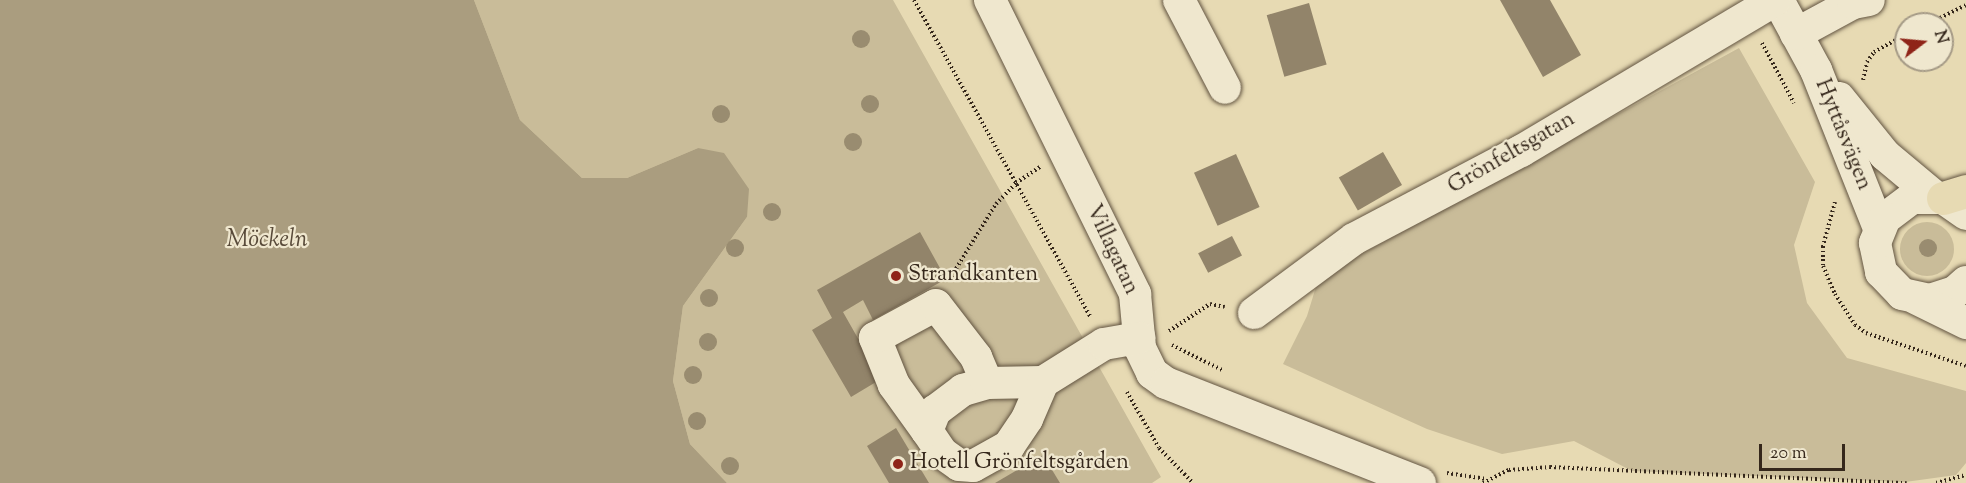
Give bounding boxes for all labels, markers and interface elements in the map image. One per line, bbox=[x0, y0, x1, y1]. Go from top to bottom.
north arrow bbox=[1894, 12, 1954, 72]
text: N bbox=[1927, 28, 1953, 47]
street label: Hyttåsvägen bbox=[1808, 76, 1876, 194]
street label: Grönfeltsgatan bbox=[1444, 107, 1580, 201]
street label: Villagatan bbox=[1079, 201, 1143, 299]
water label: Möckeln bbox=[226, 227, 308, 255]
place label: Strandkanten bbox=[908, 263, 1038, 289]
marker: Strandkanten bbox=[889, 269, 903, 283]
scale bar bbox=[1762, 432, 1848, 470]
text: 20 m bbox=[1770, 441, 1807, 467]
place label: Hotell Grönfeltsgården bbox=[910, 451, 1129, 477]
marker: Hotell Grönfeltsgården bbox=[891, 457, 905, 471]

